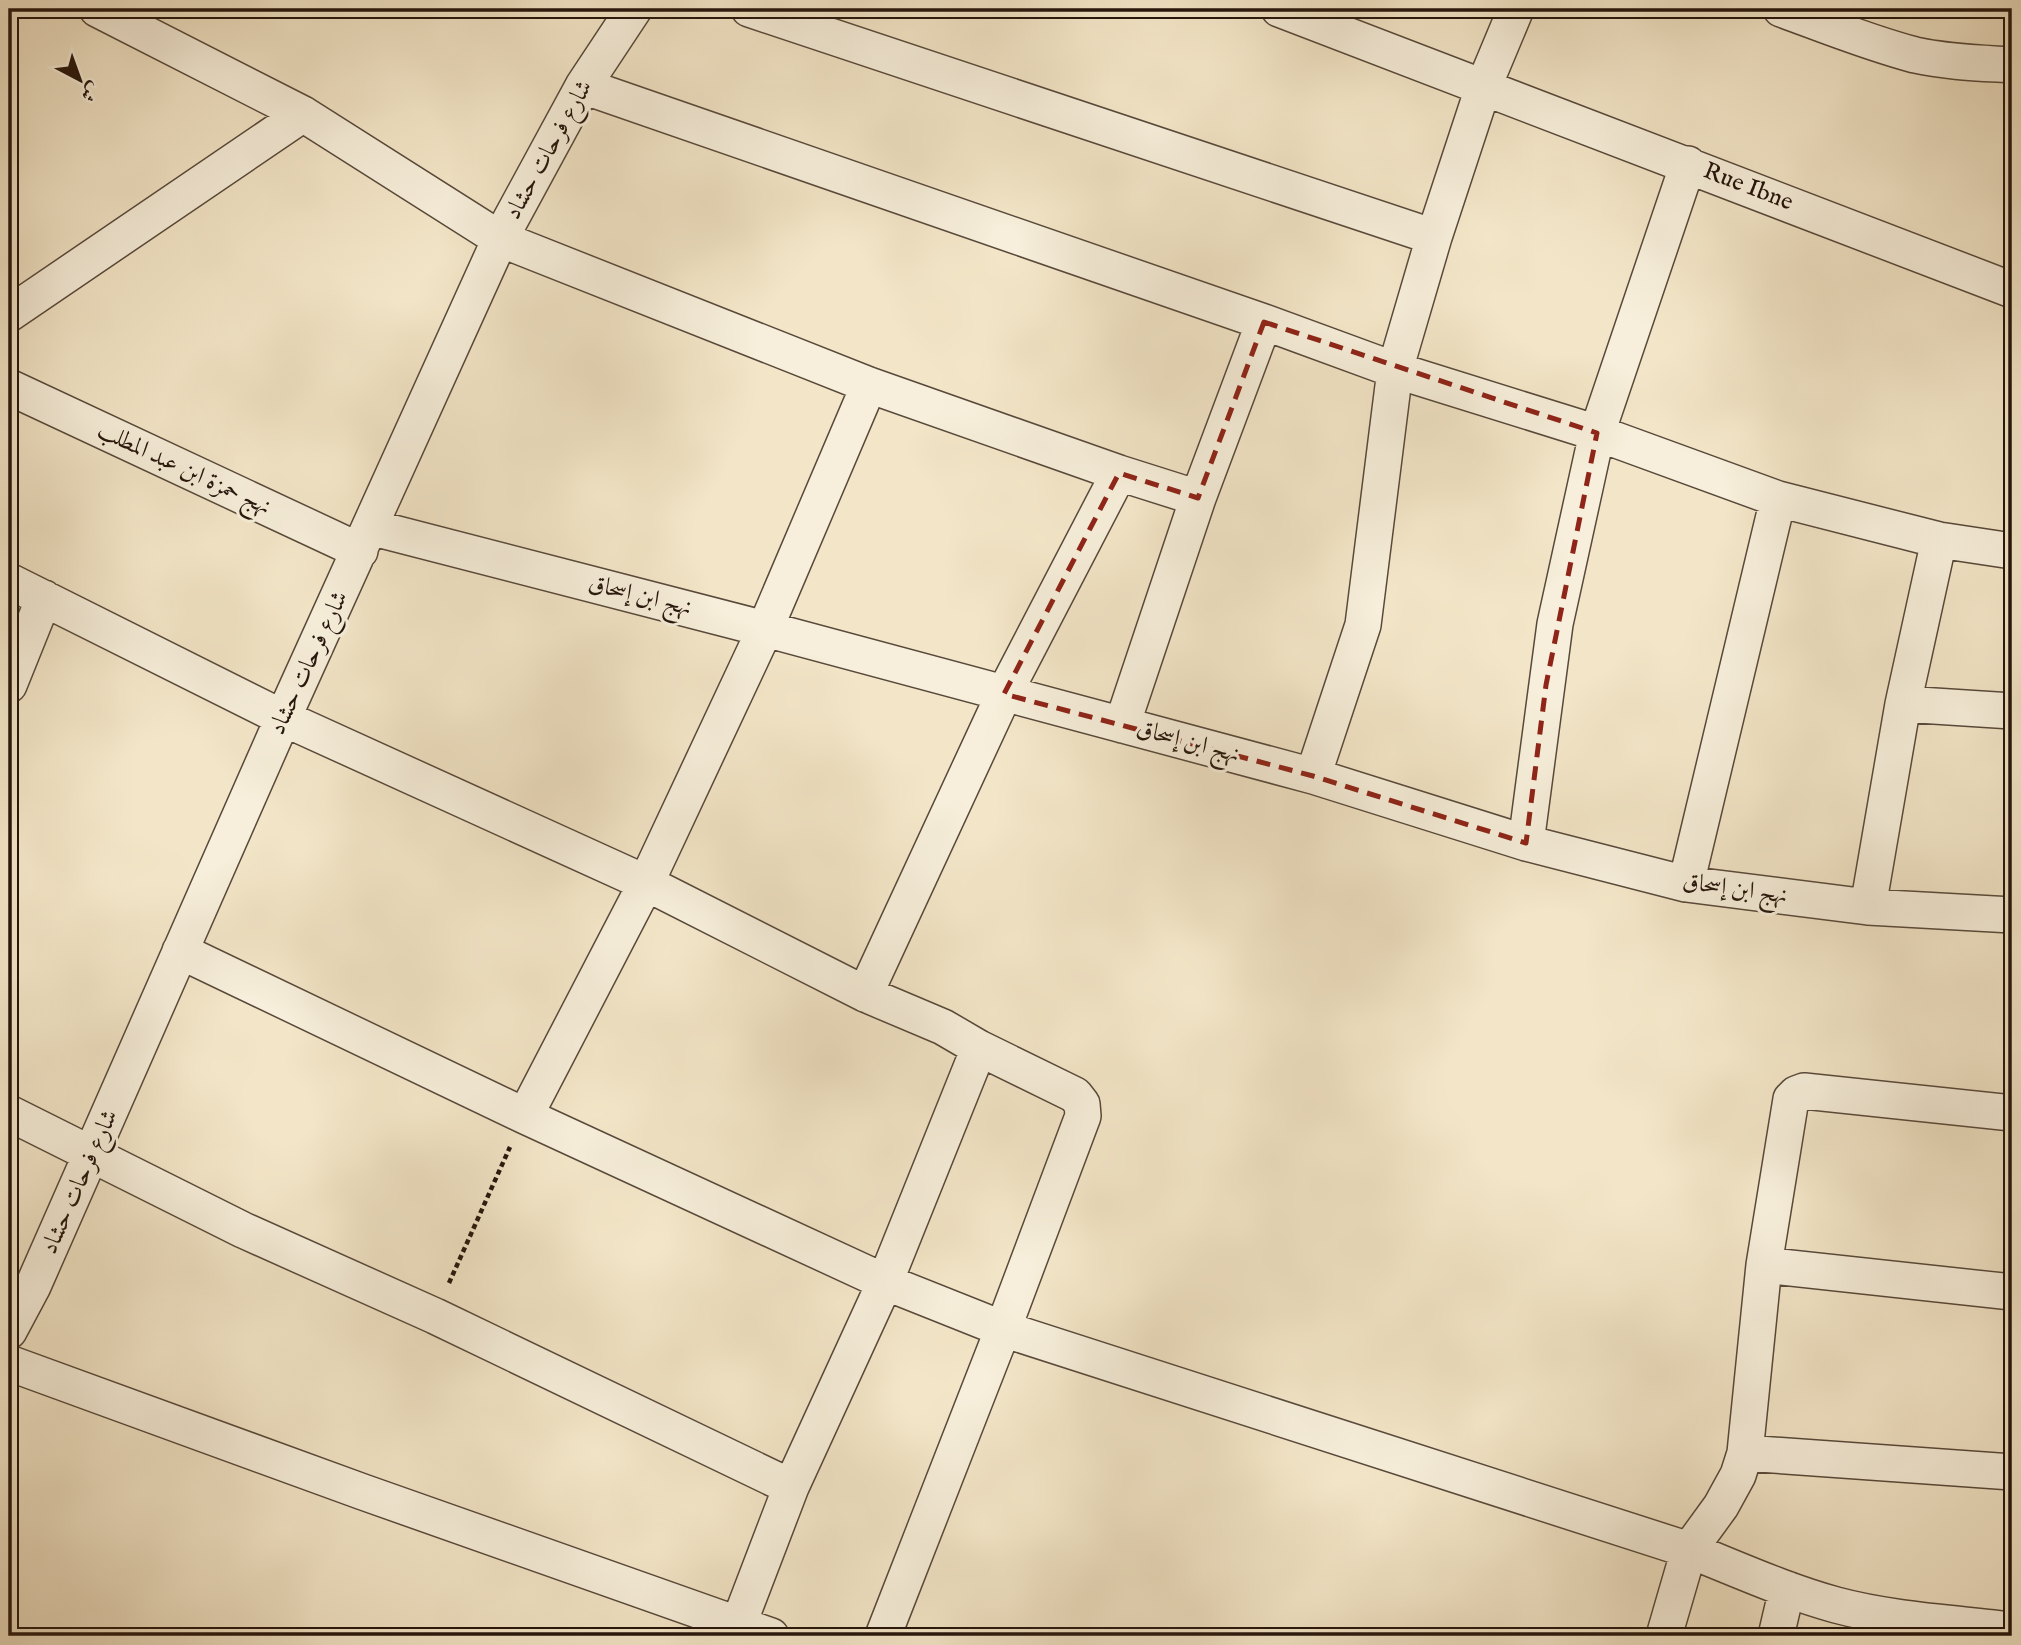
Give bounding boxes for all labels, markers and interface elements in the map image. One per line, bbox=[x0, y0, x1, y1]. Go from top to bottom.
north arrow bbox=[46, 46, 116, 116]
street label: شارع فرحات حشاد bbox=[498, 75, 603, 227]
text: ش bbox=[75, 76, 105, 107]
street label: Rue Ibne bbox=[1699, 156, 1797, 218]
street label: نهج حمزة ابن عبد المطلب bbox=[90, 415, 276, 526]
street label: نهج ابن إسحاق bbox=[584, 568, 695, 628]
street label: شارع فرحات حشاد bbox=[262, 586, 359, 741]
street label: نهج ابن إسحاق bbox=[1132, 713, 1243, 775]
street label: نهج ابن إسحاق bbox=[1680, 866, 1789, 916]
street label: شارع فرحات حشاد bbox=[34, 1105, 128, 1260]

